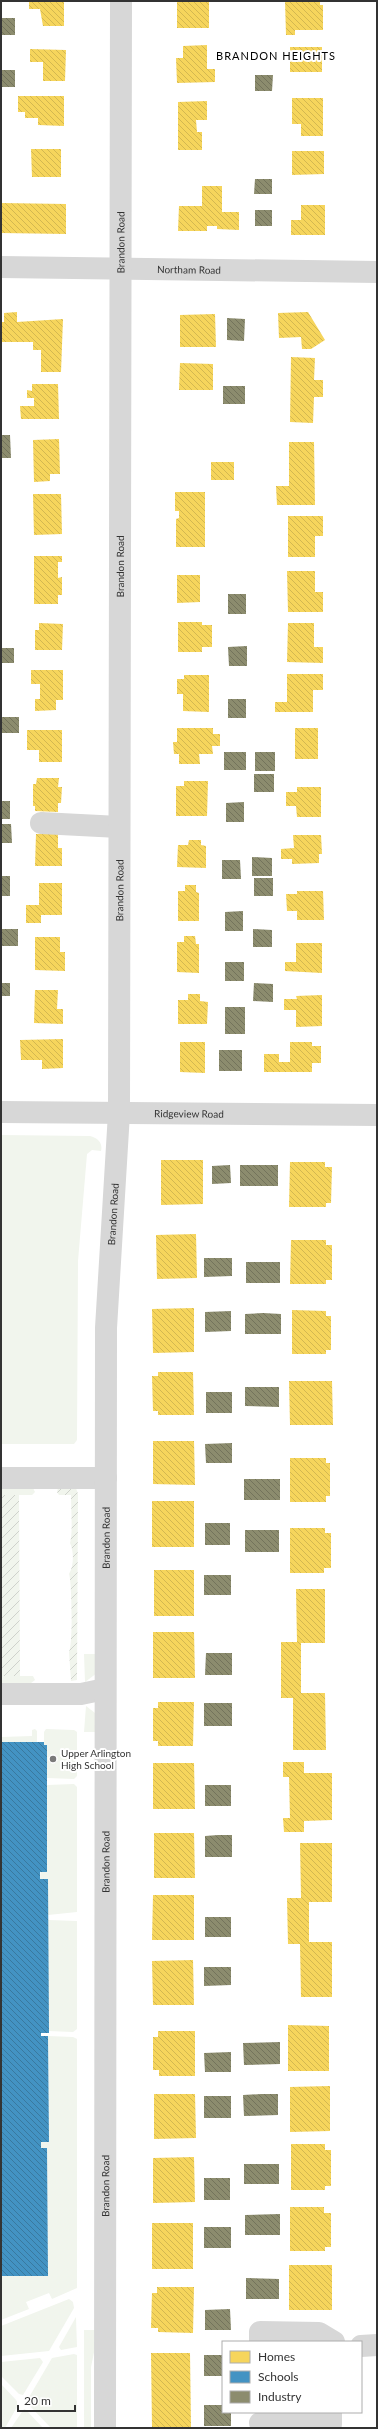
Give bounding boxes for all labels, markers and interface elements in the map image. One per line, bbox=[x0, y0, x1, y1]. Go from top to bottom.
district label: BRANDON HEIGHTS bbox=[216, 49, 336, 62]
street label: Brandon Road bbox=[115, 211, 127, 273]
street label: Northam Road bbox=[157, 263, 221, 276]
street label: Brandon Road bbox=[114, 535, 126, 597]
street label: Brandon Road bbox=[113, 859, 125, 921]
street label: Ridgeview Road bbox=[154, 1107, 224, 1120]
street label: Brandon Road bbox=[105, 1183, 121, 1246]
street label: Brandon Road bbox=[100, 1507, 112, 1569]
place label: Upper Arlington High School bbox=[61, 1747, 131, 1771]
marker: Upper Arlington High School bbox=[48, 1754, 58, 1764]
street label: Brandon Road bbox=[99, 1831, 112, 1893]
street label: Brandon Road bbox=[99, 2155, 111, 2217]
legend bbox=[222, 2341, 362, 2413]
text: Homes bbox=[258, 2349, 295, 2364]
text: Schools bbox=[258, 2369, 299, 2384]
scale bar bbox=[18, 2387, 75, 2413]
text: Industry bbox=[258, 2389, 302, 2404]
text: 20 m bbox=[24, 2393, 51, 2408]

